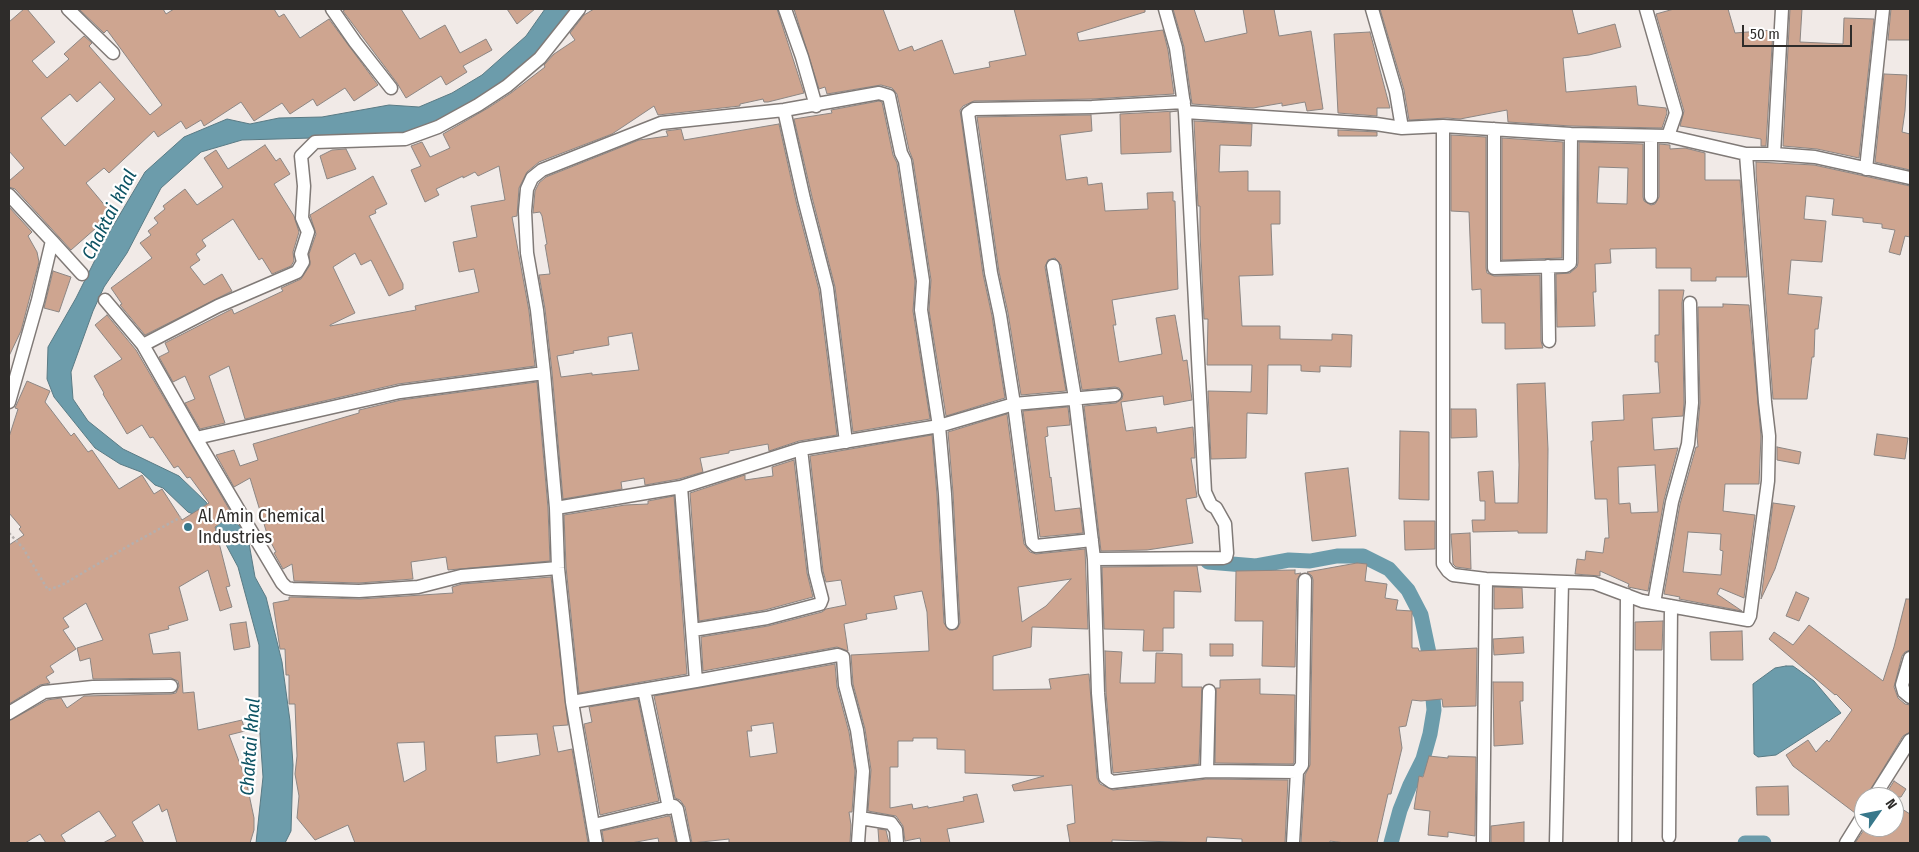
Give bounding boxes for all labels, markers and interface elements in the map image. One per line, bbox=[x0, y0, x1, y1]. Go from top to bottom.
scale bar bbox=[1744, 15, 1854, 47]
text: 50 m bbox=[1750, 25, 1780, 43]
water label: Chaktai khal bbox=[78, 166, 142, 264]
place label: Al Amin Chemical Industries bbox=[198, 506, 325, 548]
marker: Al Amin Chemical Industries bbox=[182, 521, 194, 533]
water label: Chaktai khal bbox=[236, 697, 266, 797]
north arrow bbox=[1854, 787, 1904, 837]
text: N bbox=[1882, 796, 1901, 812]

